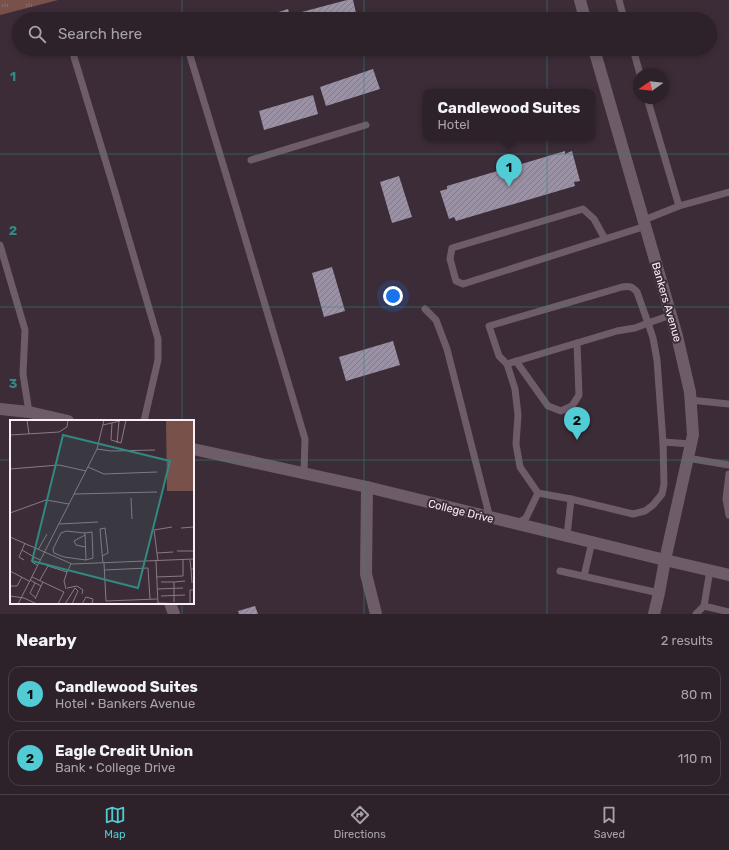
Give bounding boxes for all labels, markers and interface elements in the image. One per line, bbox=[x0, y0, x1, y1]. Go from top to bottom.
search box bbox=[12, 12, 717, 56]
icon: search bbox=[26, 23, 48, 45]
text: Search here bbox=[58, 25, 142, 43]
north arrow bbox=[633, 68, 669, 104]
text: 1 bbox=[10, 69, 16, 84]
popup bbox=[423, 89, 595, 141]
text: Candlewood Suites bbox=[438, 99, 580, 117]
text: Hotel bbox=[438, 117, 470, 132]
pin: 1 bbox=[496, 154, 522, 187]
text: 2 bbox=[9, 223, 17, 238]
street label: Bankers Avenue bbox=[649, 261, 684, 344]
your location bbox=[383, 286, 403, 306]
text: 3 bbox=[9, 376, 18, 391]
pin: 2 bbox=[564, 407, 590, 440]
inset map bbox=[10, 420, 194, 604]
street label: College Drive bbox=[427, 497, 495, 526]
text: Nearby bbox=[16, 630, 77, 650]
text: 2 results bbox=[661, 633, 713, 648]
text: Candlewood Suites bbox=[55, 678, 198, 696]
text: 1 bbox=[27, 687, 33, 702]
text: 80 m bbox=[681, 687, 712, 702]
text: Hotel · Bankers Avenue bbox=[55, 696, 195, 711]
text: Eagle Credit Union bbox=[55, 742, 193, 760]
text: 2 bbox=[26, 751, 34, 766]
text: 110 m bbox=[678, 751, 712, 766]
text: Bank · College Drive bbox=[55, 760, 175, 775]
tab: Map bbox=[104, 804, 126, 841]
tab: Directions bbox=[334, 804, 386, 841]
tab: Saved bbox=[594, 804, 625, 841]

